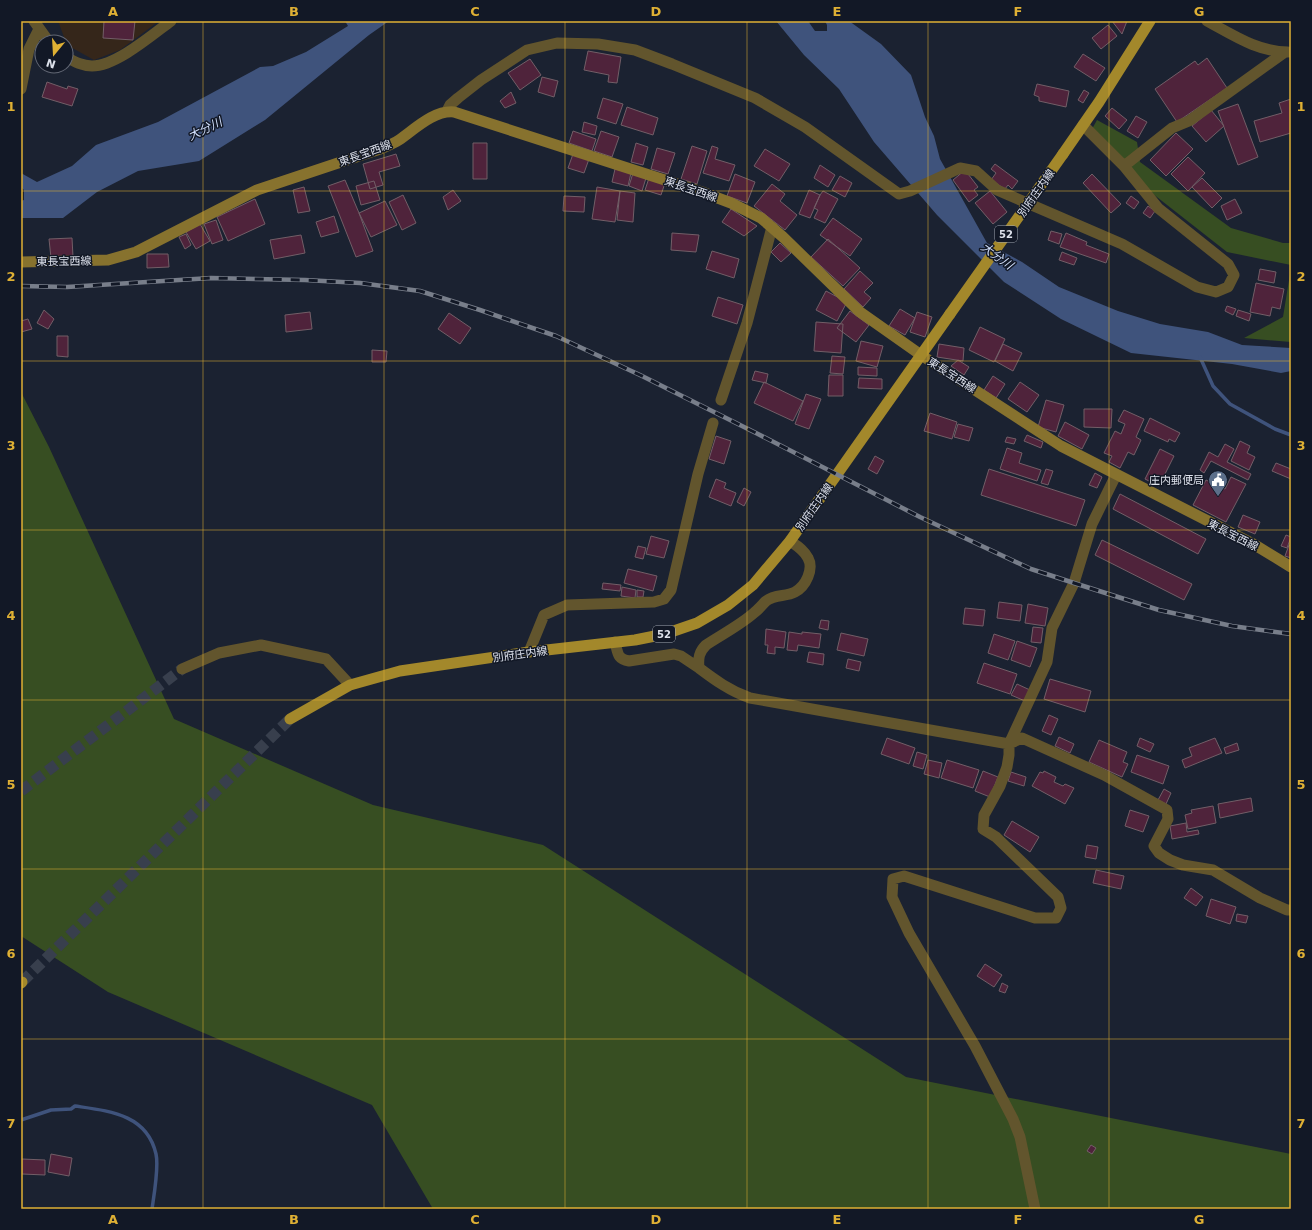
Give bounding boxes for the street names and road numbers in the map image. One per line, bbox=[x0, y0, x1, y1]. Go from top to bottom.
street label: 東長宝西線 bbox=[337, 138, 393, 169]
street label: 別府庄内線 bbox=[1015, 167, 1058, 220]
street label: 東長宝西線 bbox=[663, 174, 719, 205]
road number: 52 bbox=[995, 226, 1017, 242]
street label: 東長宝西線 bbox=[36, 255, 92, 268]
street label: 東長宝西線 bbox=[925, 355, 978, 396]
street label: 別府庄内線 bbox=[793, 481, 836, 534]
street label: 東長宝西線 bbox=[1205, 517, 1260, 554]
road number: 52 bbox=[653, 626, 675, 642]
street label: 別府庄内線 bbox=[492, 644, 548, 665]

